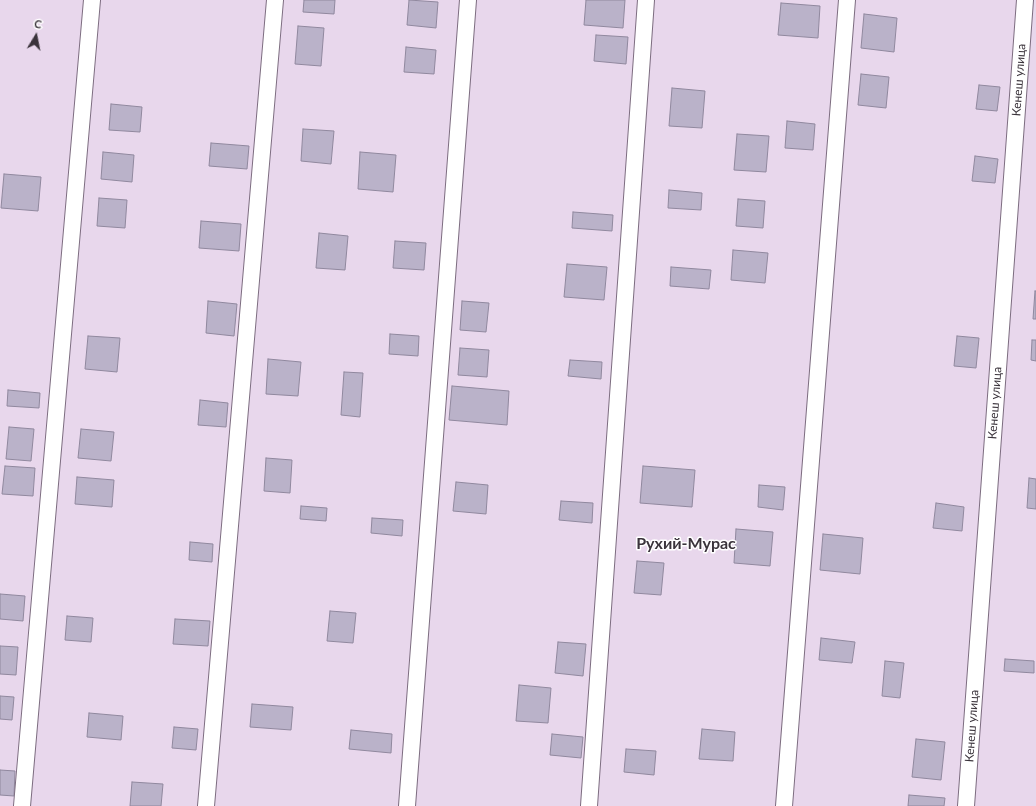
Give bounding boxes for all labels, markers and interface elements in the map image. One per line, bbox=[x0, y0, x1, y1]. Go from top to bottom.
north arrow bbox=[16, 16, 56, 56]
text: С bbox=[33, 17, 43, 31]
street label: Кенеш улица bbox=[1009, 43, 1029, 117]
street label: Кенеш улица bbox=[985, 366, 1005, 440]
district label: Рухий-Мурас bbox=[636, 534, 736, 554]
street label: Кенеш улица bbox=[962, 689, 982, 763]

